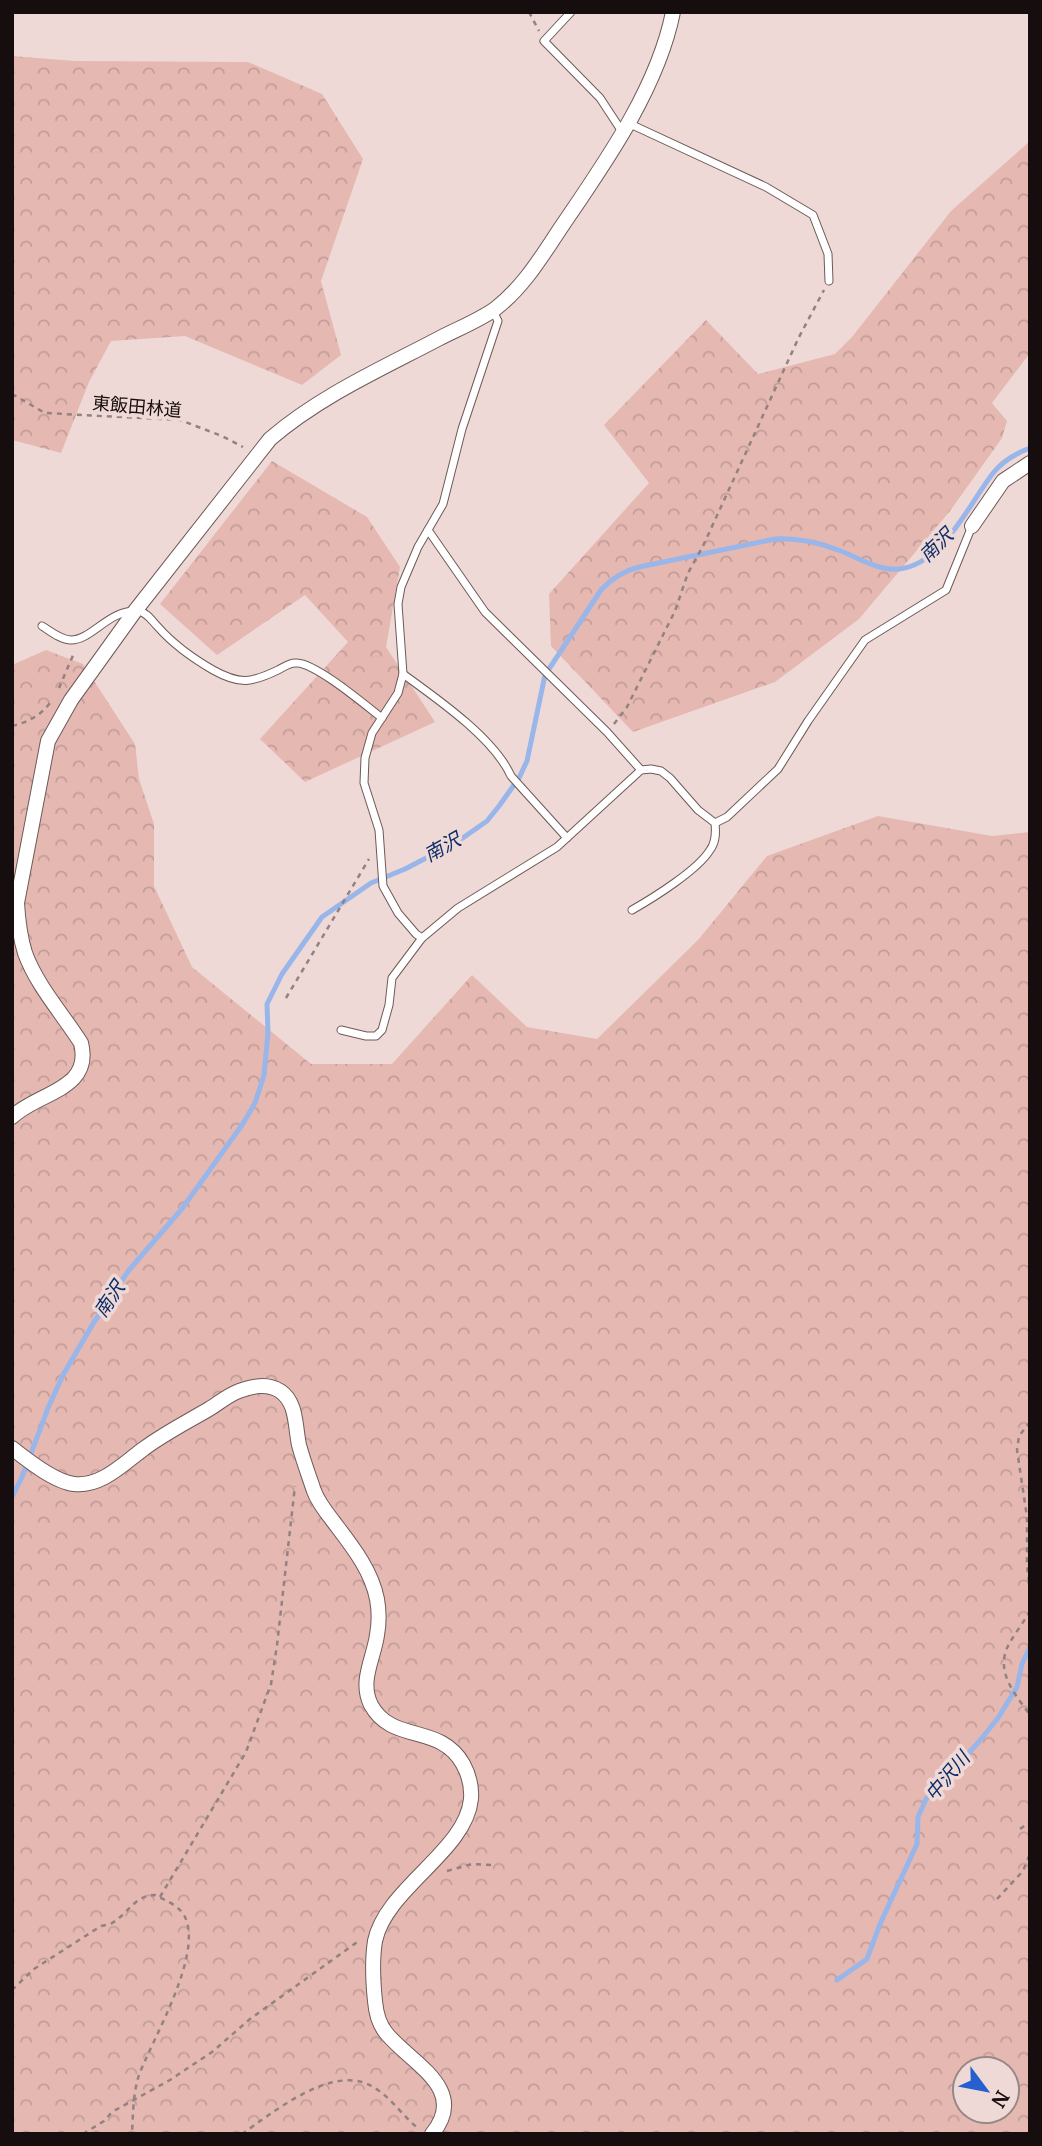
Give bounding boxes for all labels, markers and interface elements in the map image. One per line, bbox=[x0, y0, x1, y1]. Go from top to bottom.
street label: 東飯田林道 bbox=[91, 391, 183, 422]
water label: 南沢 bbox=[914, 521, 960, 567]
water label: 南沢 bbox=[420, 826, 467, 867]
water label: 南沢 bbox=[88, 1274, 131, 1321]
water label: 中沢川 bbox=[919, 1745, 976, 1806]
north arrow bbox=[951, 2055, 1021, 2125]
text: N bbox=[986, 2086, 1015, 2112]

